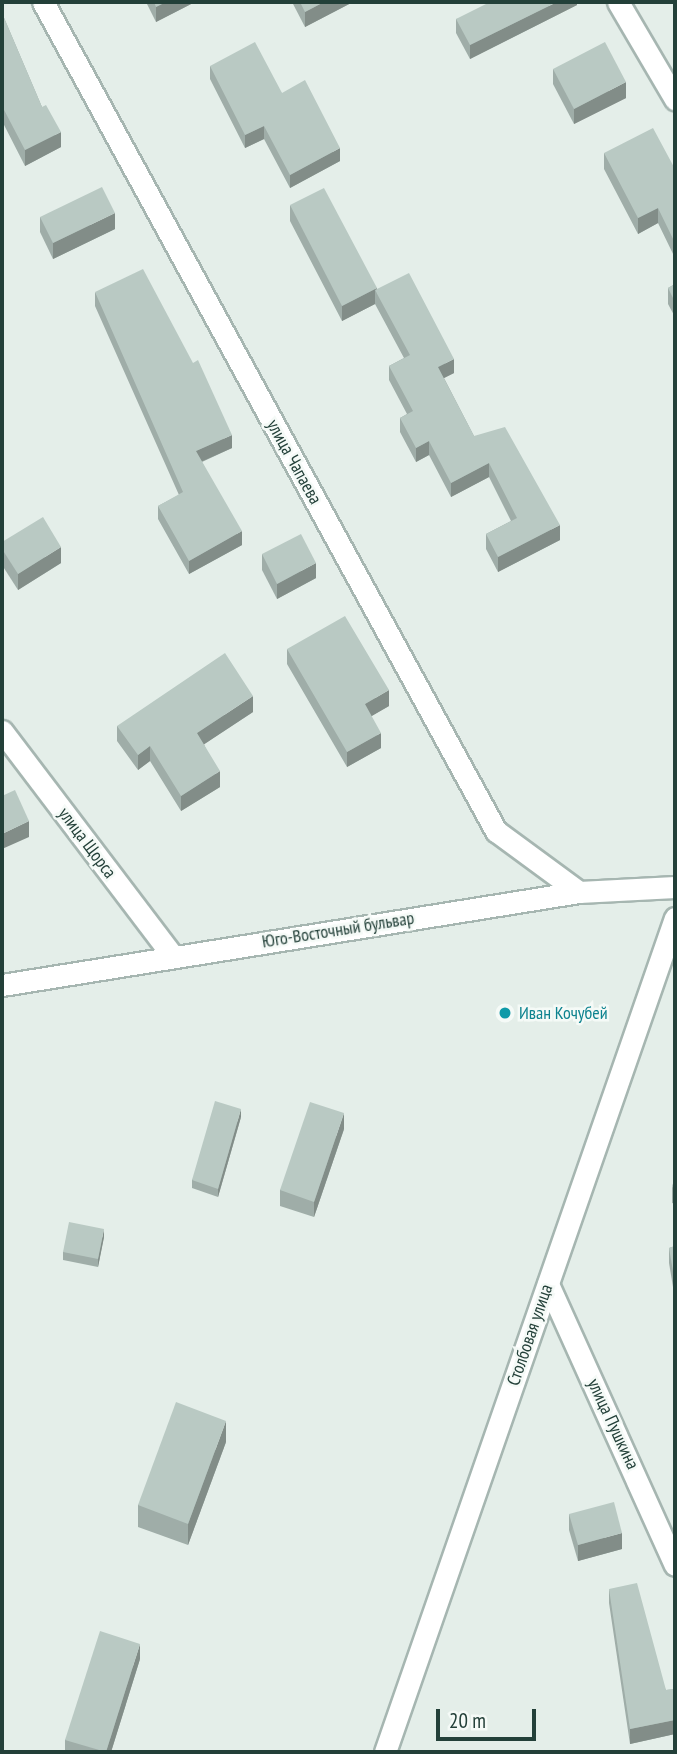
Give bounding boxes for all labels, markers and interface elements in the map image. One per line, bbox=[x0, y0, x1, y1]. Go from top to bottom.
street label: улица Чапаева bbox=[262, 416, 326, 508]
street label: улица Щорса bbox=[53, 803, 121, 883]
street label: Юго-Восточный бульвар bbox=[260, 907, 416, 953]
place label: Иван Кочубей bbox=[519, 1002, 608, 1024]
marker: Иван Кочубей bbox=[497, 1005, 513, 1021]
street label: Столбовая улица bbox=[503, 1282, 557, 1388]
street label: улица Пушкина bbox=[583, 1375, 643, 1473]
scale bar bbox=[439, 1694, 539, 1738]
text: 20 m bbox=[449, 1707, 486, 1734]

